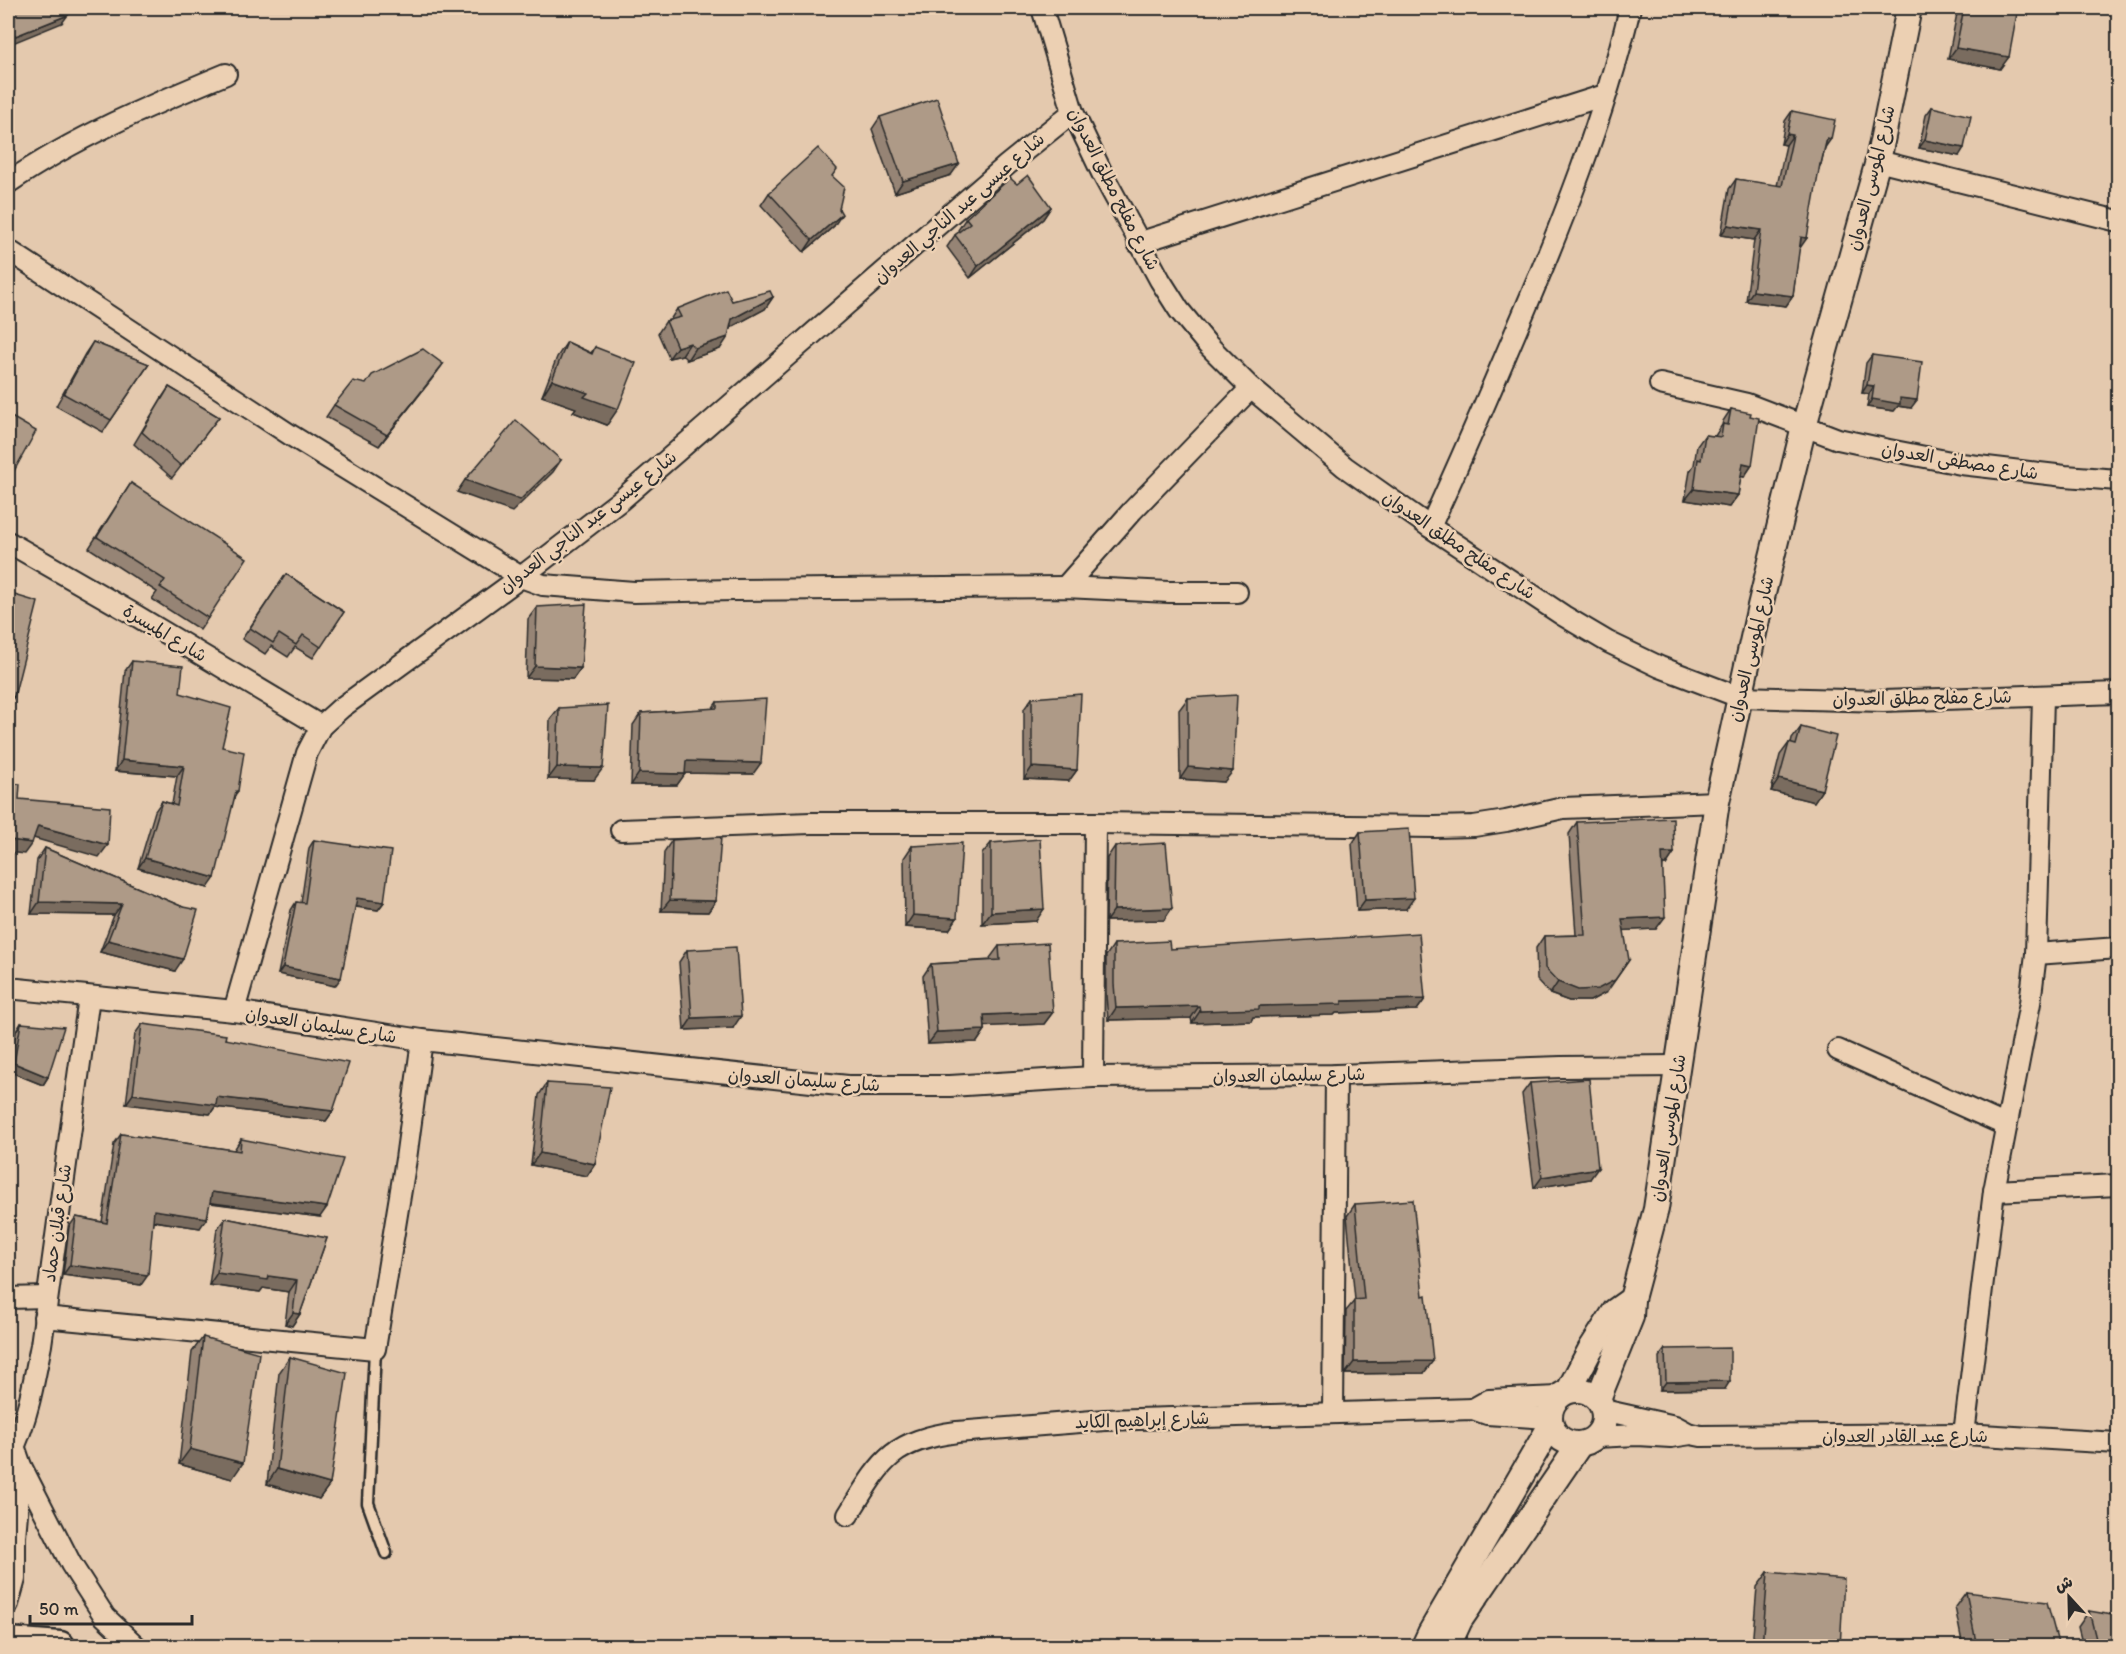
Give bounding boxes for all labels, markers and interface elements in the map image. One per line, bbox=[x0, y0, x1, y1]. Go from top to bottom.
street label: شارع الموسى العدوان bbox=[1842, 103, 1901, 253]
street label: شارع مفلح مطلق العدوان bbox=[1063, 104, 1165, 274]
street label: شارع عيسى عبد الناجي العدوان bbox=[869, 128, 1052, 292]
street label: شارع مصطفى العدوان bbox=[1880, 438, 2040, 485]
street label: شارع عيسى عبد الناجي العدوان bbox=[495, 446, 684, 602]
street label: شارع مفلح مطلق العدوان bbox=[1378, 486, 1540, 605]
street label: شارع الموسى العدوان bbox=[1724, 574, 1779, 724]
street label: شارع الميسرة bbox=[118, 599, 211, 668]
street label: شارع مفلح مطلق العدوان bbox=[1832, 685, 2012, 712]
street label: شارع سليمان العدوان bbox=[244, 1002, 398, 1049]
street label: شارع الموسى العدوان bbox=[1645, 1053, 1692, 1204]
street label: شارع سليمان العدوان bbox=[1212, 1063, 1366, 1088]
street label: شارع سليمان العدوان bbox=[727, 1064, 881, 1097]
street label: شارع قبلان حماد bbox=[38, 1162, 77, 1284]
street label: شارع إبراهيم الكايد bbox=[1074, 1407, 1210, 1436]
street label: شارع عبد القادر العدوان bbox=[1822, 1425, 1988, 1448]
north arrow bbox=[2039, 1567, 2099, 1627]
text: ش bbox=[2052, 1571, 2075, 1596]
scale bar bbox=[30, 1588, 192, 1626]
text: 50 m bbox=[39, 1598, 79, 1620]

